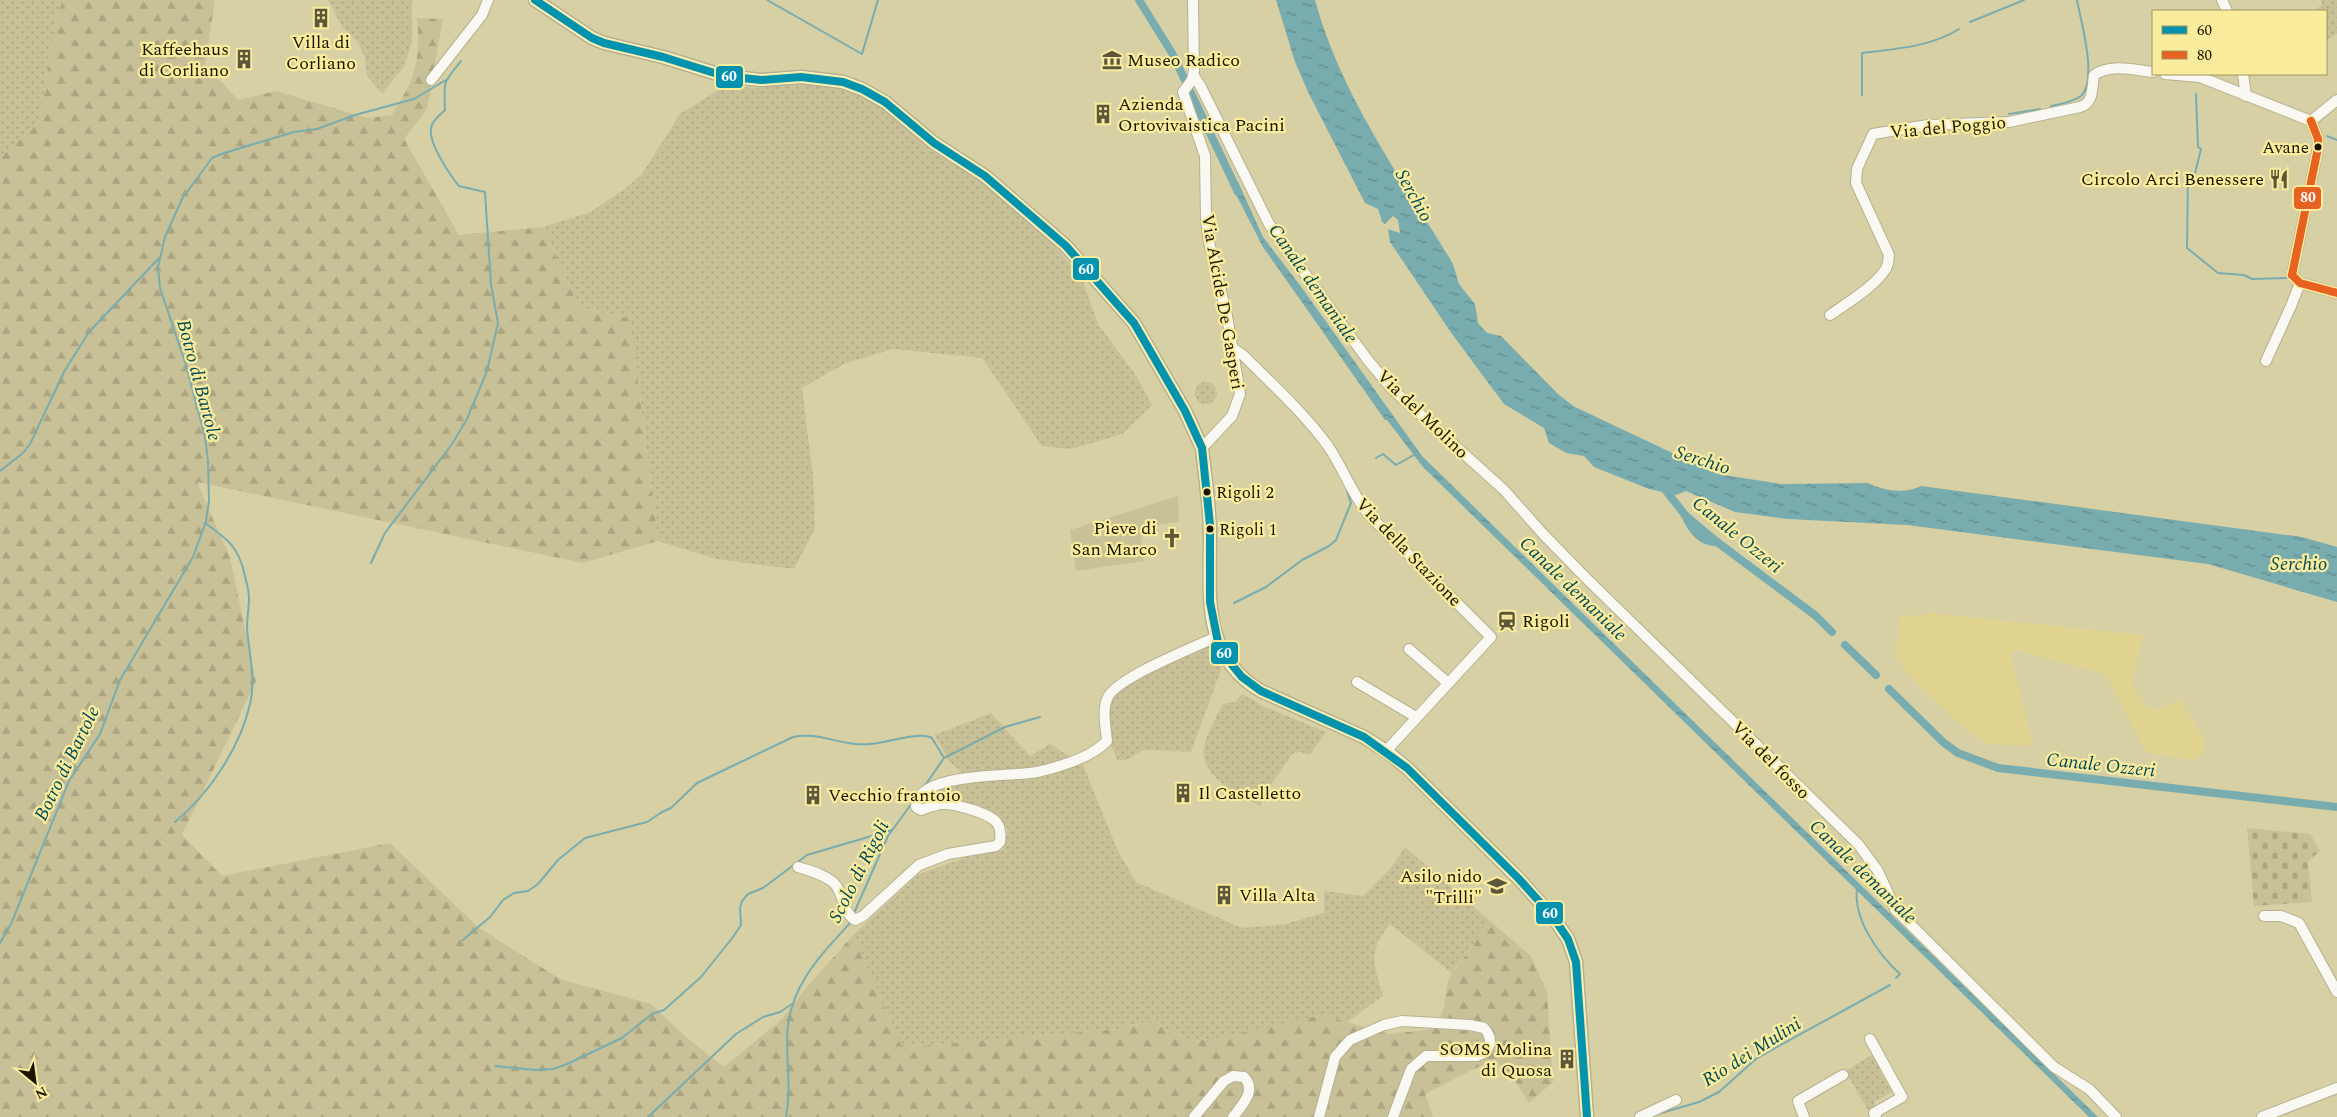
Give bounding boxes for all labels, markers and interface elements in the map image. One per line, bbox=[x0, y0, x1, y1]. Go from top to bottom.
building icon: Villa di Corliano bbox=[310, 7, 332, 29]
legend bbox=[2152, 10, 2327, 75]
text: 60 bbox=[2197, 19, 2212, 42]
place label: Villa di Corliano bbox=[286, 29, 356, 77]
place label: Kaffeehaus di Corliano bbox=[139, 36, 229, 84]
text: 80 bbox=[2197, 44, 2212, 67]
place label: Museo Radico bbox=[1127, 47, 1240, 74]
building icon: Kaffeehaus di Corliano bbox=[233, 48, 255, 70]
museum icon: Museo Radico bbox=[1101, 49, 1123, 71]
line badge: 60 bbox=[715, 65, 744, 89]
text: 60 bbox=[721, 66, 737, 87]
place label: Azienda Ortovivaistica Pacini bbox=[1118, 91, 1285, 139]
building icon: Azienda Ortovivaistica Pacini bbox=[1092, 103, 1114, 125]
street label: Via del Poggio bbox=[1889, 109, 2007, 146]
place label: Avane bbox=[2262, 135, 2309, 161]
marker: Avane bbox=[2313, 142, 2323, 152]
water label: Serchio bbox=[1387, 164, 1440, 228]
place label: Circolo Arci Benessere bbox=[2081, 166, 2264, 193]
restaurant icon: Circolo Arci Benessere bbox=[2268, 168, 2290, 190]
line badge: 80 bbox=[2293, 186, 2322, 210]
text: 80 bbox=[2300, 187, 2316, 208]
street label: Via Alcide De Gasperi bbox=[1194, 212, 1251, 392]
water label: Canale demaniale bbox=[1261, 218, 1365, 350]
line badge: 60 bbox=[1072, 257, 1100, 281]
text: 60 bbox=[1078, 259, 1094, 280]
water label: Botro di Bartole bbox=[168, 316, 229, 444]
street label: Via del Molino bbox=[1370, 363, 1475, 465]
water label: Serchio bbox=[1671, 438, 1734, 483]
place label: Rigoli 2 bbox=[1216, 480, 1274, 506]
marker: Rigoli 2 bbox=[1202, 487, 1212, 497]
water label: Canale Ozzeri bbox=[1685, 489, 1789, 581]
street label: Via della Stazione bbox=[1349, 492, 1468, 613]
place label: Pieve di San Marco bbox=[1072, 515, 1157, 563]
place label: Rigoli 1 bbox=[1219, 517, 1277, 543]
marker: Rigoli 1 bbox=[1205, 524, 1215, 534]
church icon: Pieve di San Marco bbox=[1161, 527, 1183, 549]
water label: Canale demaniale bbox=[1512, 530, 1634, 648]
water label: Serchio bbox=[2271, 550, 2327, 579]
place label: Rigoli bbox=[1522, 608, 1570, 635]
station icon: Rigoli bbox=[1496, 610, 1518, 632]
line badge: 60 bbox=[1210, 641, 1239, 665]
text: 60 bbox=[1216, 643, 1232, 664]
water label: Botro di Bartole bbox=[27, 701, 108, 826]
street label: Via del fosso bbox=[1725, 715, 1816, 806]
water label: Canale Ozzeri bbox=[2045, 745, 2157, 786]
place label: Il Castelletto bbox=[1198, 780, 1301, 807]
place label: Vecchio frantoio bbox=[828, 782, 961, 809]
building icon: Il Castelletto bbox=[1172, 782, 1194, 804]
building icon: Vecchio frantoio bbox=[802, 784, 824, 806]
water label: Canale demaniale bbox=[1802, 813, 1924, 931]
water label: Scolo di Rigoli bbox=[821, 815, 898, 928]
place label: Asilo nido "Trilli" bbox=[1400, 863, 1482, 911]
school or university icon: Asilo nido "Trilli" bbox=[1486, 875, 1508, 897]
place label: Villa Alta bbox=[1239, 882, 1316, 909]
building icon: Villa Alta bbox=[1213, 884, 1235, 906]
line badge: 60 bbox=[1535, 901, 1564, 925]
text: 60 bbox=[1542, 903, 1558, 924]
water label: Rio dei Mulini bbox=[1696, 1010, 1807, 1094]
place label: SOMS Molina di Quosa bbox=[1440, 1036, 1552, 1084]
building icon: SOMS Molina di Quosa bbox=[1556, 1048, 1578, 1070]
north arrow bbox=[10, 1057, 60, 1107]
text: N bbox=[31, 1081, 51, 1105]

